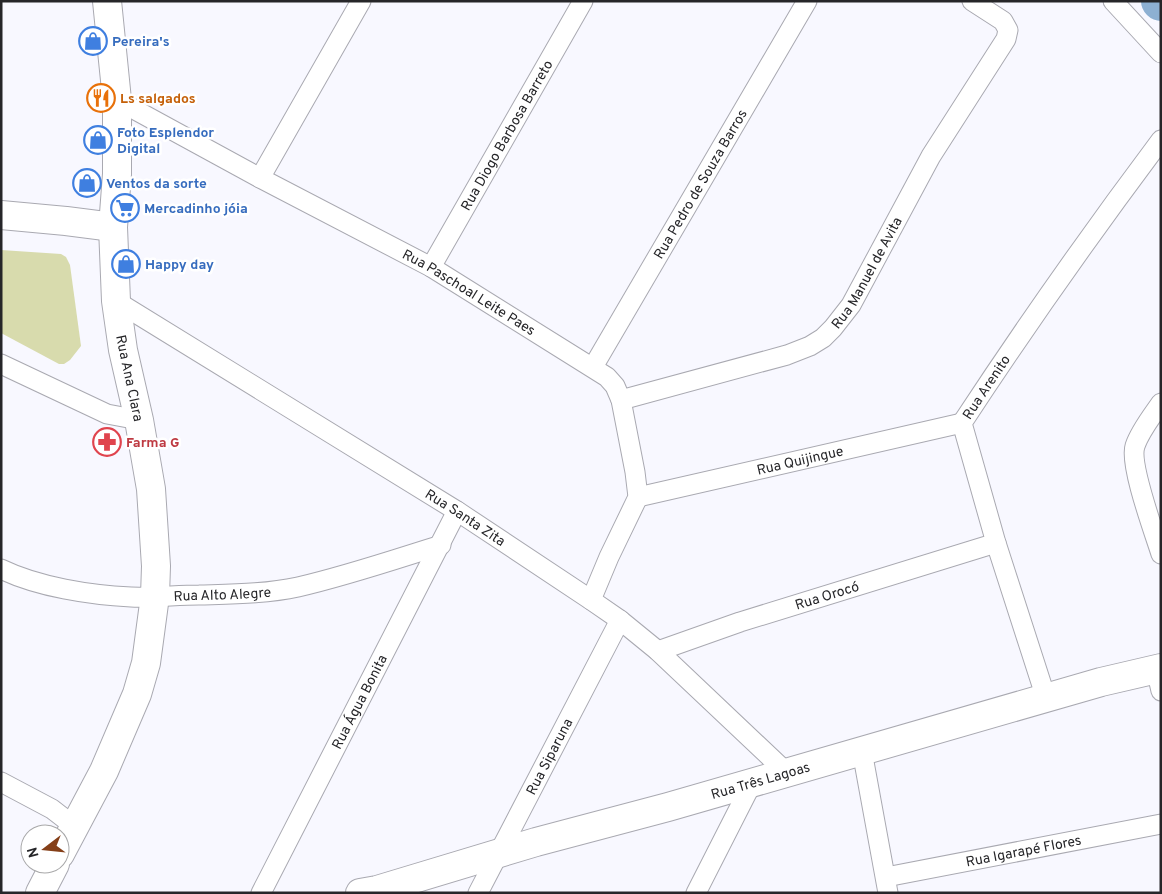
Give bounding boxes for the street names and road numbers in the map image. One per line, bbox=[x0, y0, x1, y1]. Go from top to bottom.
street label: Rua Diogo Barbosa Barreto bbox=[458, 57, 558, 214]
street label: Rua Pedro de Souza Barros bbox=[651, 107, 752, 263]
street label: Rua Manuel de Avita bbox=[828, 214, 907, 333]
street label: Rua Paschoal Leite Paes bbox=[399, 246, 538, 340]
street label: Rua Ana Clara bbox=[111, 333, 146, 423]
street label: Rua Arenito bbox=[960, 352, 1015, 423]
street label: Rua Quijingue bbox=[755, 443, 845, 480]
street label: Rua Santa Zita bbox=[421, 486, 508, 551]
street label: Rua Orocó bbox=[793, 579, 862, 614]
street label: Rua Alto Alegre bbox=[173, 584, 272, 606]
street label: Rua Água Bonita bbox=[329, 652, 392, 753]
street label: Rua Siparuna bbox=[523, 716, 577, 798]
street label: Rua Três Lagoas bbox=[709, 759, 812, 804]
street label: Rua Igarapé Flores bbox=[965, 833, 1083, 871]

